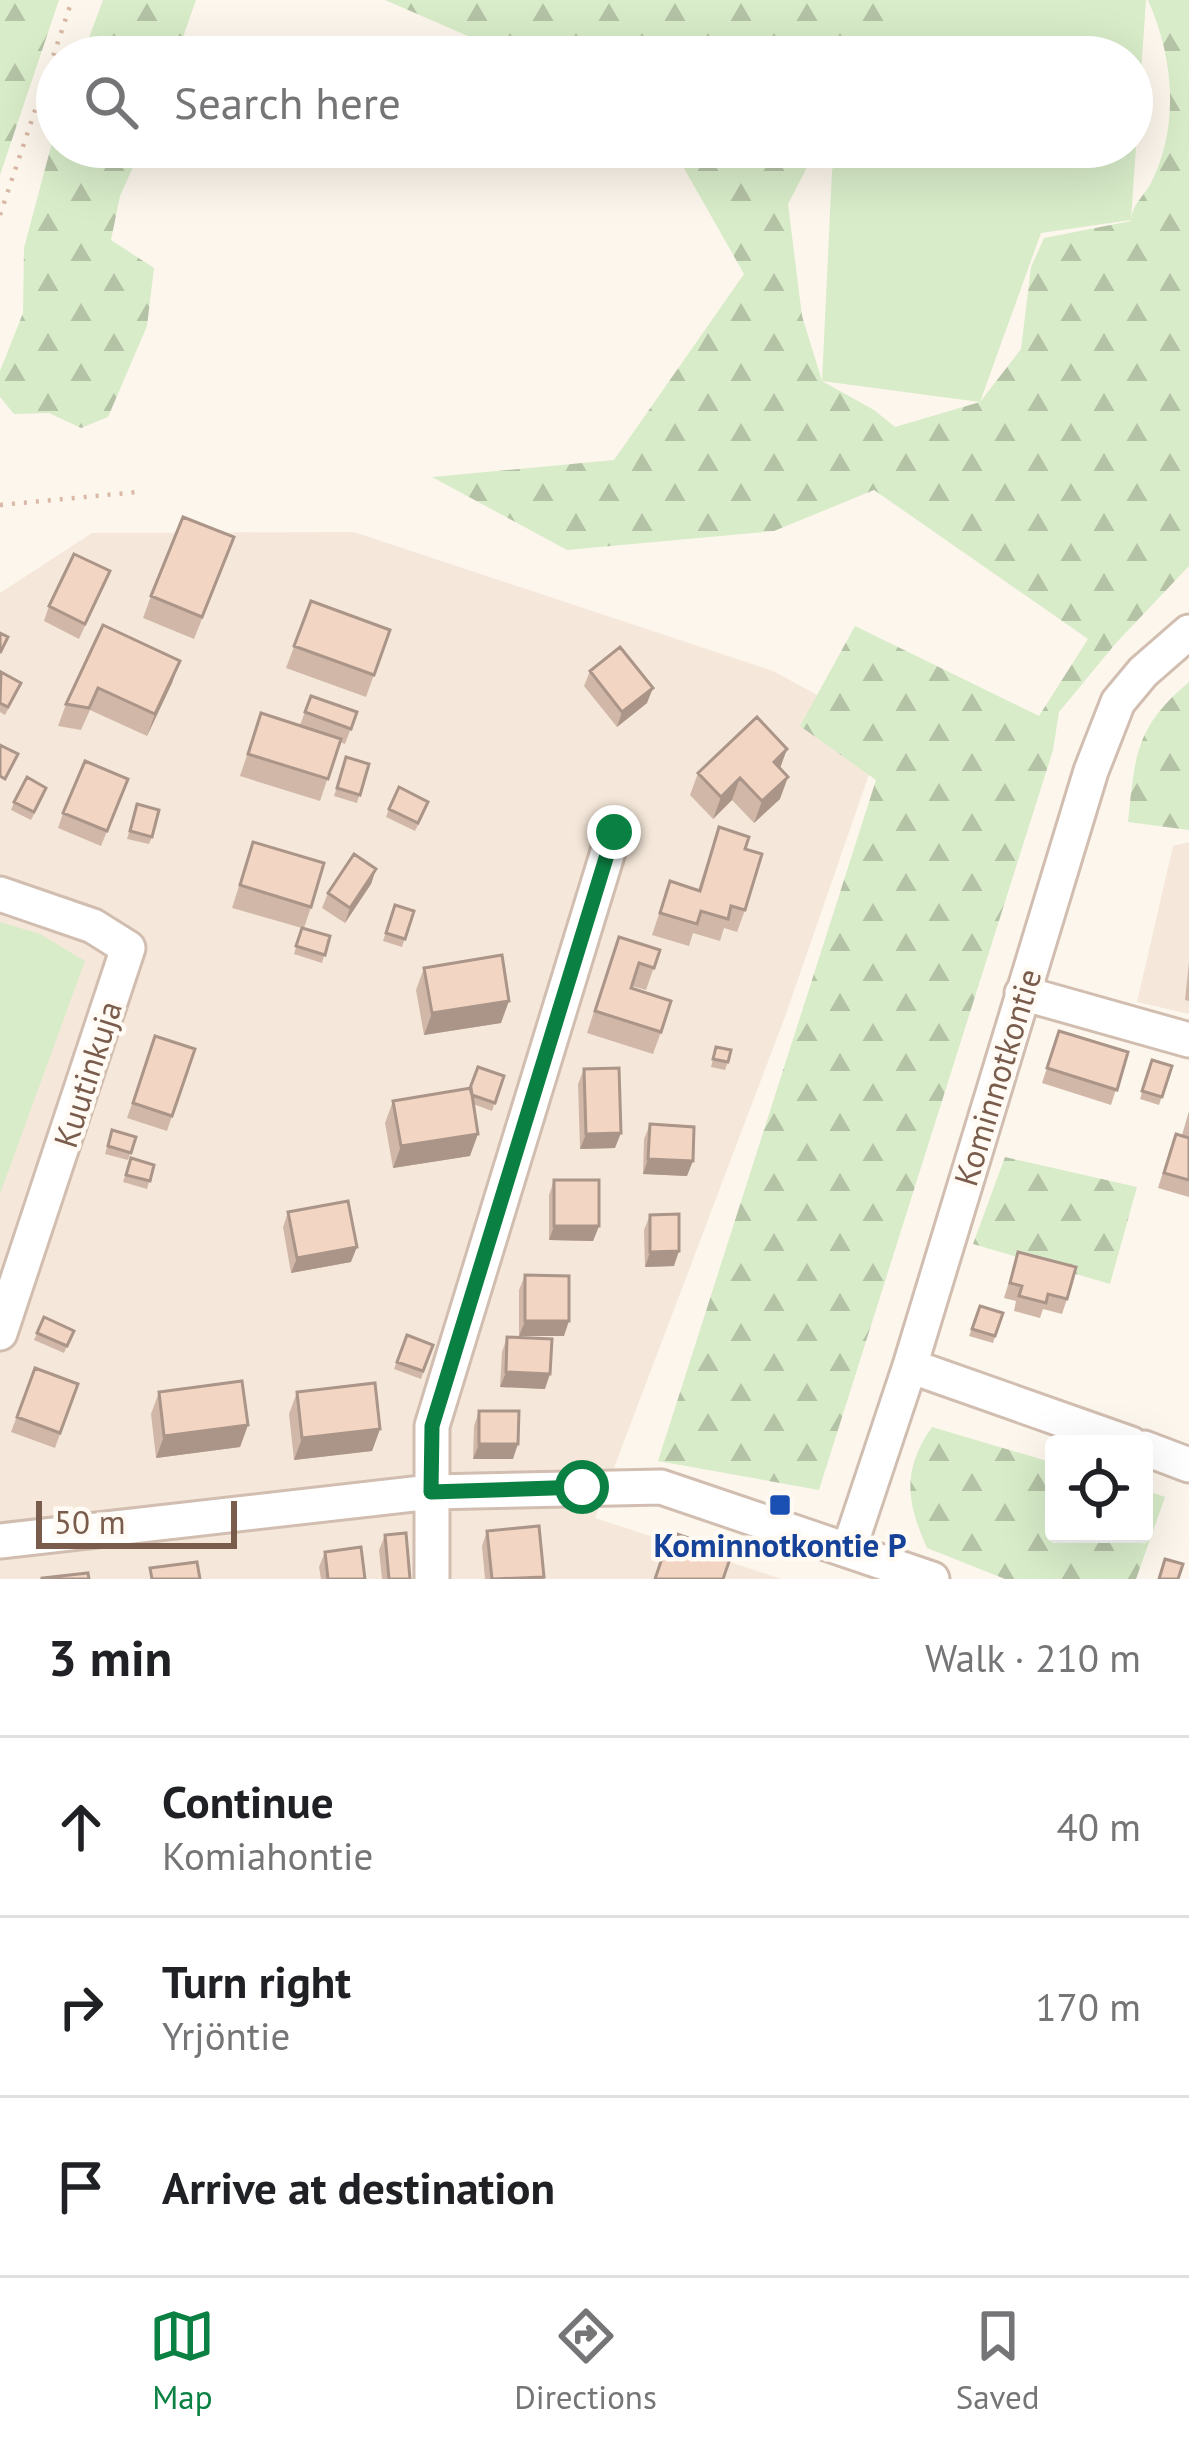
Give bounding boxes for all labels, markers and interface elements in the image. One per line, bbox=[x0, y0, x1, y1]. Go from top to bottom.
search box bbox=[36, 36, 1153, 168]
icon: search bbox=[78, 69, 144, 135]
text: Search here bbox=[174, 73, 401, 131]
route end bbox=[587, 805, 641, 859]
street label: Kominnotkontie bbox=[944, 963, 1050, 1191]
street label: Kuutinkuja bbox=[43, 995, 131, 1153]
map controls bbox=[1045, 1435, 1153, 1543]
button: locate bbox=[1045, 1435, 1153, 1543]
route start bbox=[555, 1460, 609, 1514]
marker: Kominnotkontie P bbox=[767, 1492, 793, 1518]
scale bar bbox=[36, 1495, 237, 1548]
text: 50 m bbox=[54, 1500, 126, 1543]
place label: Kominnotkontie P bbox=[653, 1523, 907, 1566]
text: 3 min bbox=[48, 1624, 172, 1690]
text: Walk · 210 m bbox=[925, 1632, 1141, 1683]
text: Continue bbox=[162, 1772, 334, 1830]
icon: ahead bbox=[48, 1794, 114, 1860]
text: 40 m bbox=[1056, 1801, 1141, 1852]
text: Komiahontie bbox=[162, 1830, 373, 1881]
text: Turn right bbox=[162, 1952, 351, 2010]
icon: right bbox=[48, 1974, 114, 2040]
text: 170 m bbox=[1035, 1981, 1141, 2032]
text: Yrjöntie bbox=[162, 2010, 290, 2061]
icon: arrive bbox=[48, 2154, 114, 2220]
text: Arrive at destination bbox=[162, 2158, 555, 2216]
tab: Map bbox=[149, 2303, 215, 2418]
tab: Directions bbox=[514, 2303, 657, 2418]
tab: Saved bbox=[956, 2303, 1040, 2418]

